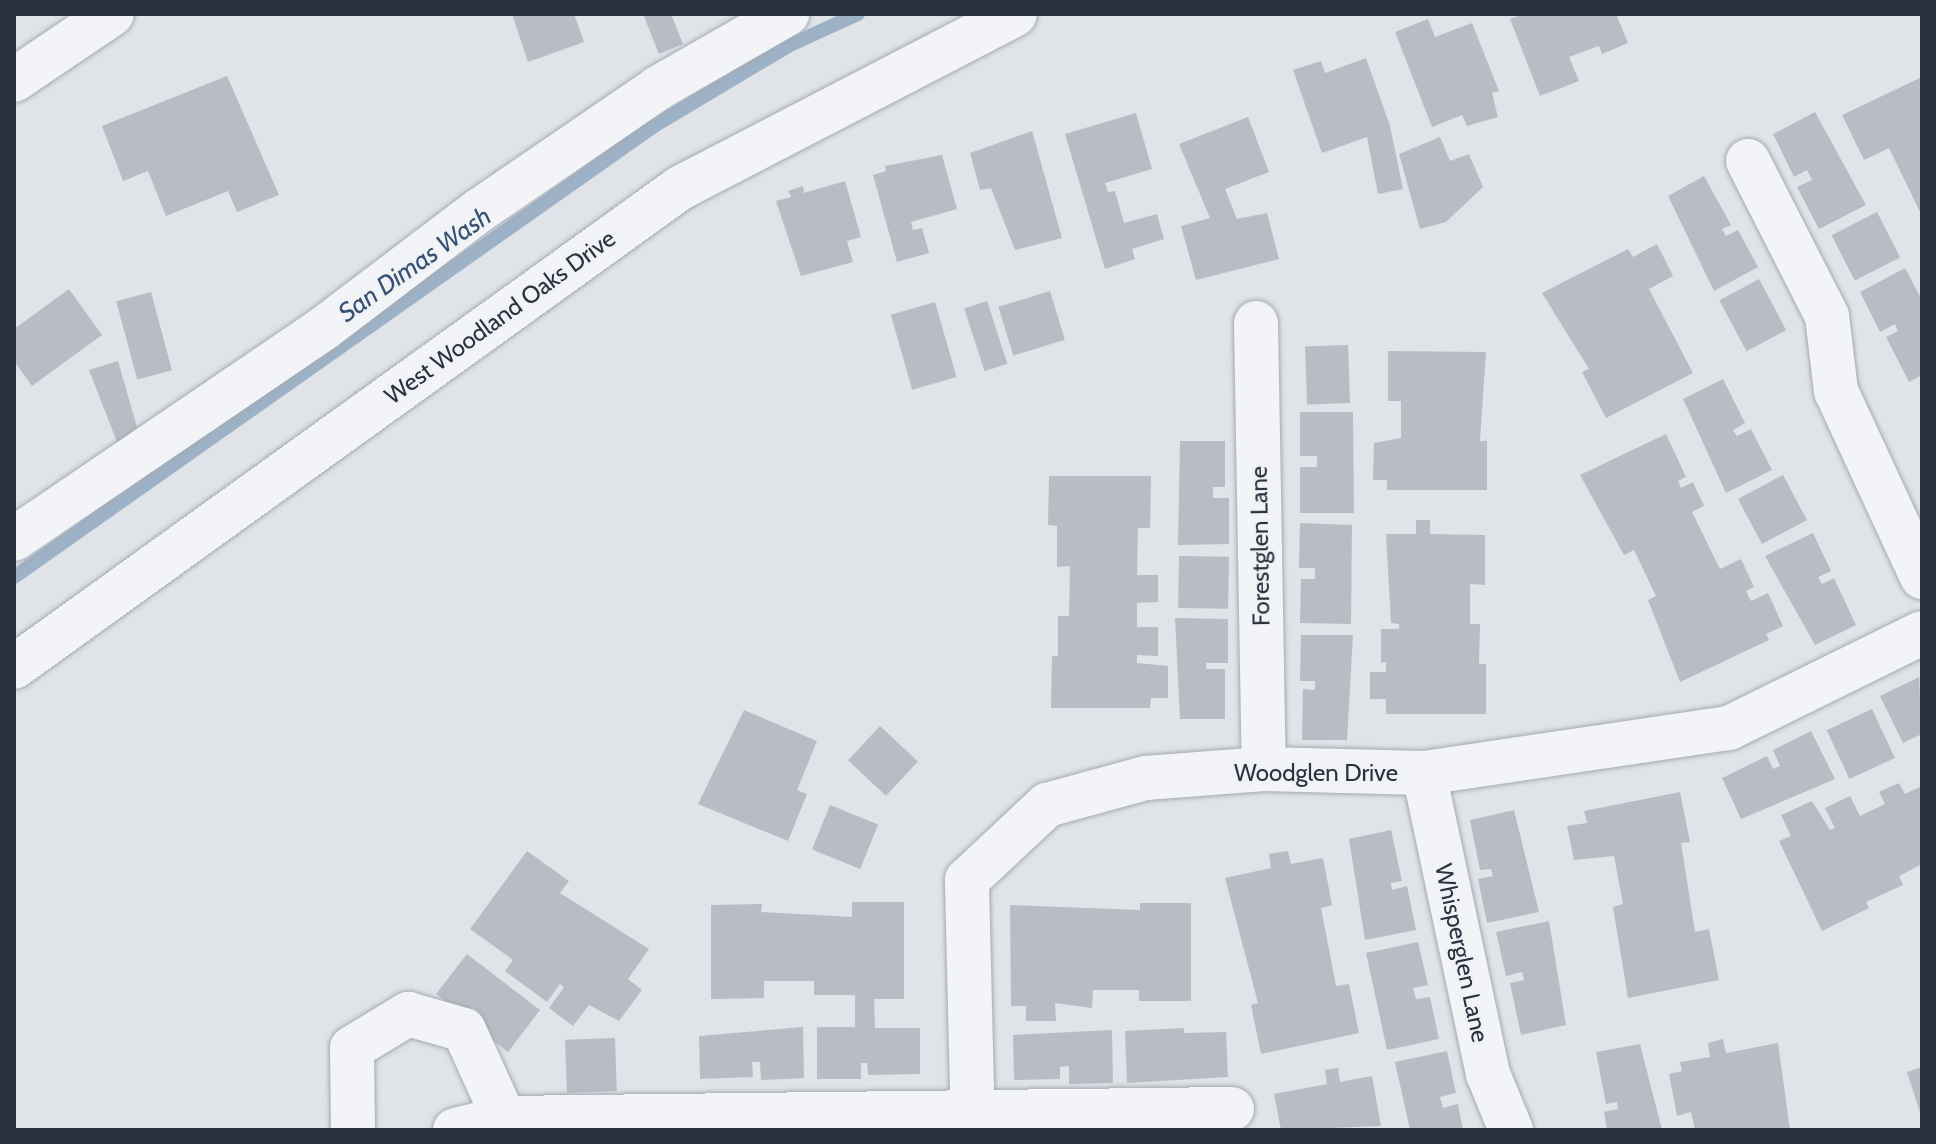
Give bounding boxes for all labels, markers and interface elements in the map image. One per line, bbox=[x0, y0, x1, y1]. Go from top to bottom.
water label: San Dimas Wash bbox=[333, 201, 497, 329]
street label: West Woodland Oaks Drive bbox=[379, 224, 621, 410]
street label: Forestglen Lane bbox=[1244, 466, 1276, 626]
street label: Woodglen Drive bbox=[1234, 759, 1398, 787]
street label: Whisperglen Lane bbox=[1429, 861, 1495, 1045]

